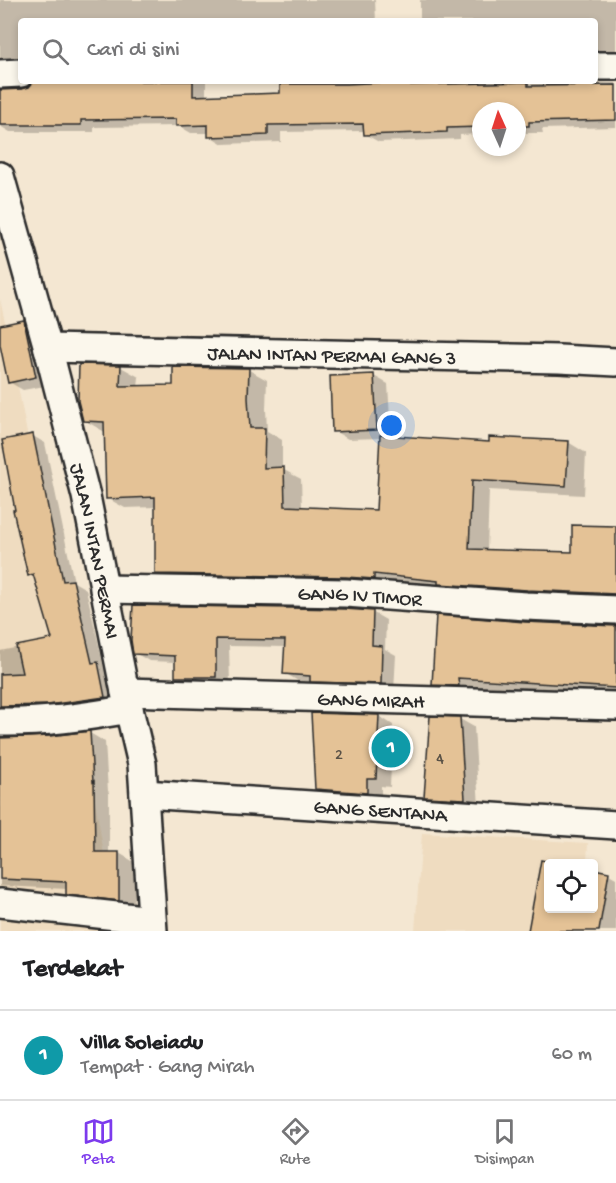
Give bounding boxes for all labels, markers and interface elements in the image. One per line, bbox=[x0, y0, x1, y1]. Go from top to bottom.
search box bbox=[18, 18, 598, 84]
icon: search bbox=[39, 35, 72, 68]
text: Cari di sini bbox=[87, 38, 180, 64]
north arrow bbox=[472, 102, 526, 156]
street label: JALAN INTAN PERMAI GANG 3 bbox=[207, 343, 457, 372]
your location bbox=[377, 411, 406, 440]
street label: JALAN INTAN PERMAI bbox=[63, 461, 122, 641]
street label: GANG IV TIMOR bbox=[297, 584, 424, 614]
street label: GANG MIRAH bbox=[317, 689, 425, 716]
pin: 1 bbox=[372, 726, 410, 771]
house number: 2 bbox=[335, 747, 343, 766]
house number: 4 bbox=[436, 751, 444, 770]
street label: GANG SENTANA bbox=[313, 797, 449, 829]
map controls bbox=[544, 859, 598, 913]
button: locate bbox=[544, 859, 598, 913]
text: Terdekat bbox=[24, 955, 122, 986]
text: Villa Soleiadu bbox=[81, 1031, 203, 1057]
text: 1 bbox=[39, 1044, 48, 1067]
text: 60 m bbox=[552, 1044, 592, 1067]
text: Tempat · Gang Mirah bbox=[81, 1057, 255, 1080]
tab: Peta bbox=[82, 1115, 115, 1170]
tab: Rute bbox=[279, 1115, 312, 1170]
tab: Disimpan bbox=[475, 1115, 534, 1170]

